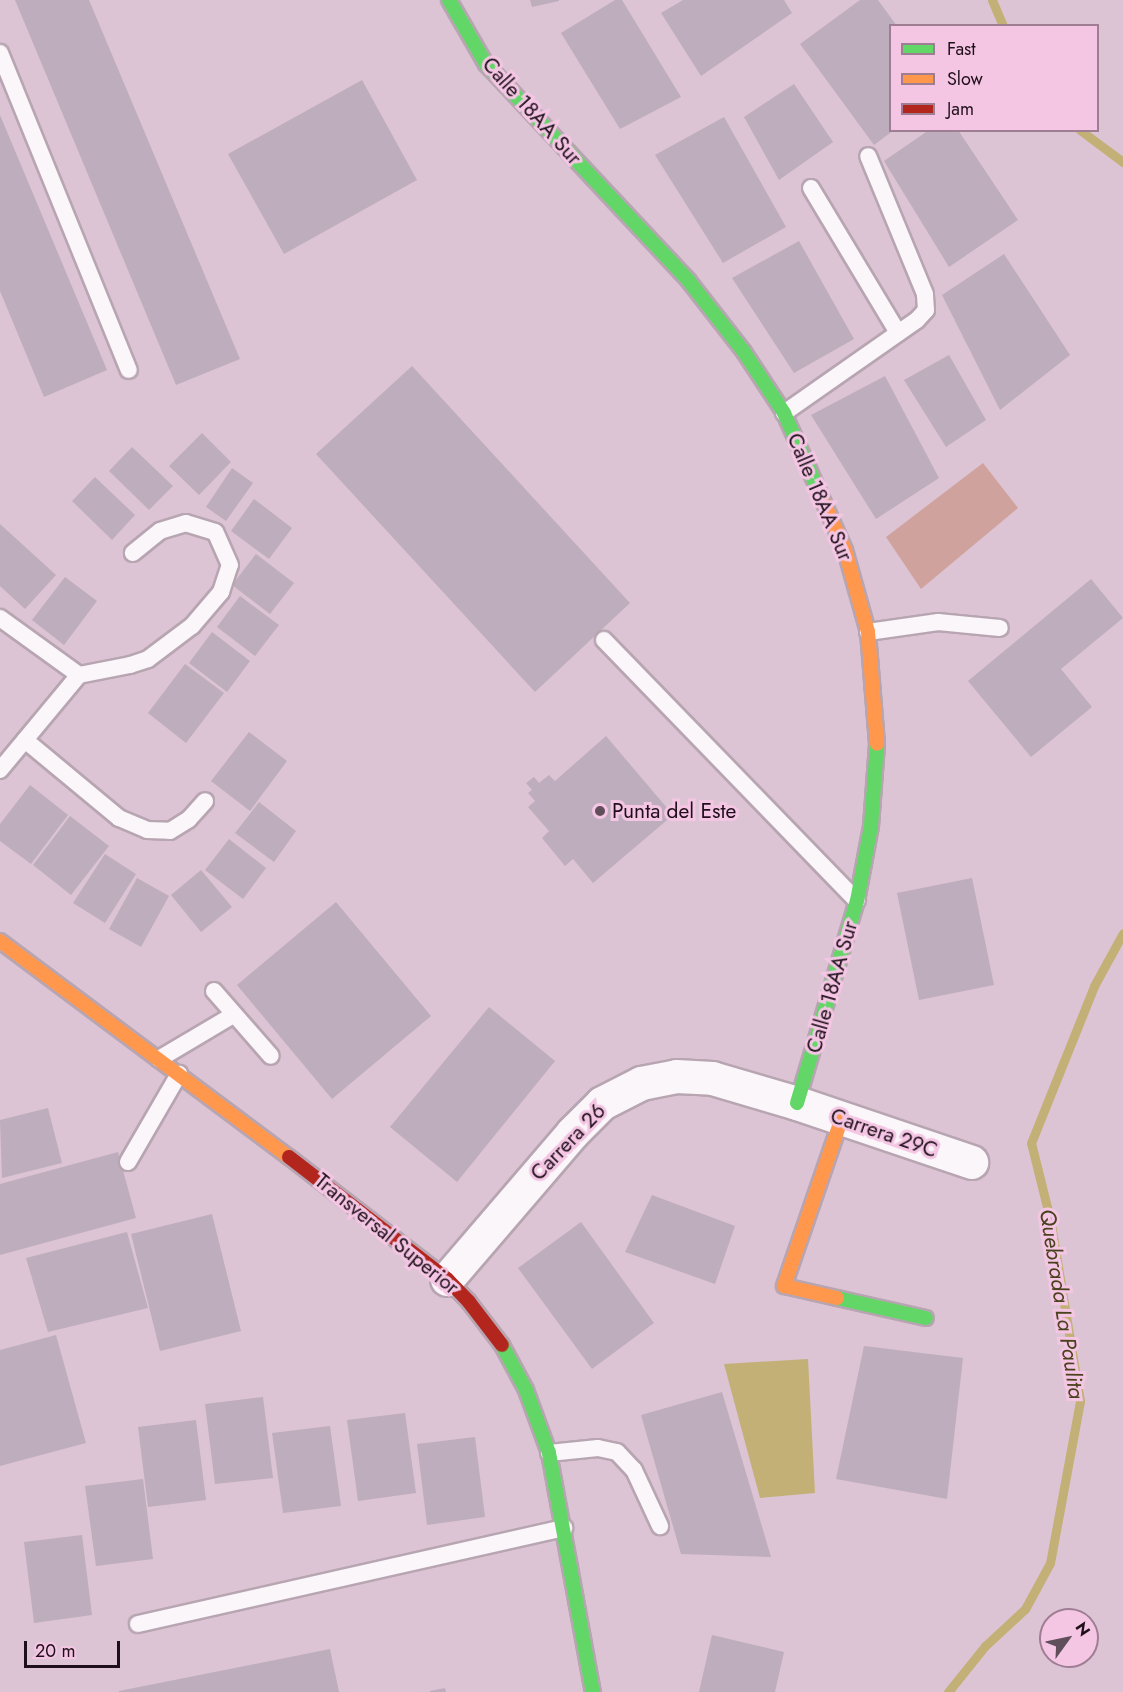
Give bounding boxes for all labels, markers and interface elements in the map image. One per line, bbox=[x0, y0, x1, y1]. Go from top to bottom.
legend bbox=[889, 24, 1099, 132]
text: Fast bbox=[947, 36, 976, 62]
street label: Calle 18AA Sur bbox=[477, 52, 587, 170]
text: Slow bbox=[947, 66, 983, 92]
text: Jam bbox=[947, 96, 974, 122]
street label: Calle 18AA Sur bbox=[782, 429, 858, 565]
place label: Punta del Este bbox=[612, 798, 736, 824]
marker: Punta del Este bbox=[593, 804, 607, 818]
street label: Calle 18AA Sur bbox=[801, 918, 863, 1056]
street label: Carrera 26 bbox=[525, 1098, 611, 1186]
street label: Carrera 29C bbox=[827, 1103, 941, 1163]
street label: Transversal Superior bbox=[310, 1168, 464, 1300]
water label: Quebrada La Paulita bbox=[1034, 1207, 1090, 1401]
north arrow bbox=[1039, 1608, 1099, 1668]
text: N bbox=[1070, 1617, 1096, 1641]
scale bar bbox=[27, 1629, 123, 1667]
text: 20 m bbox=[35, 1638, 75, 1664]

